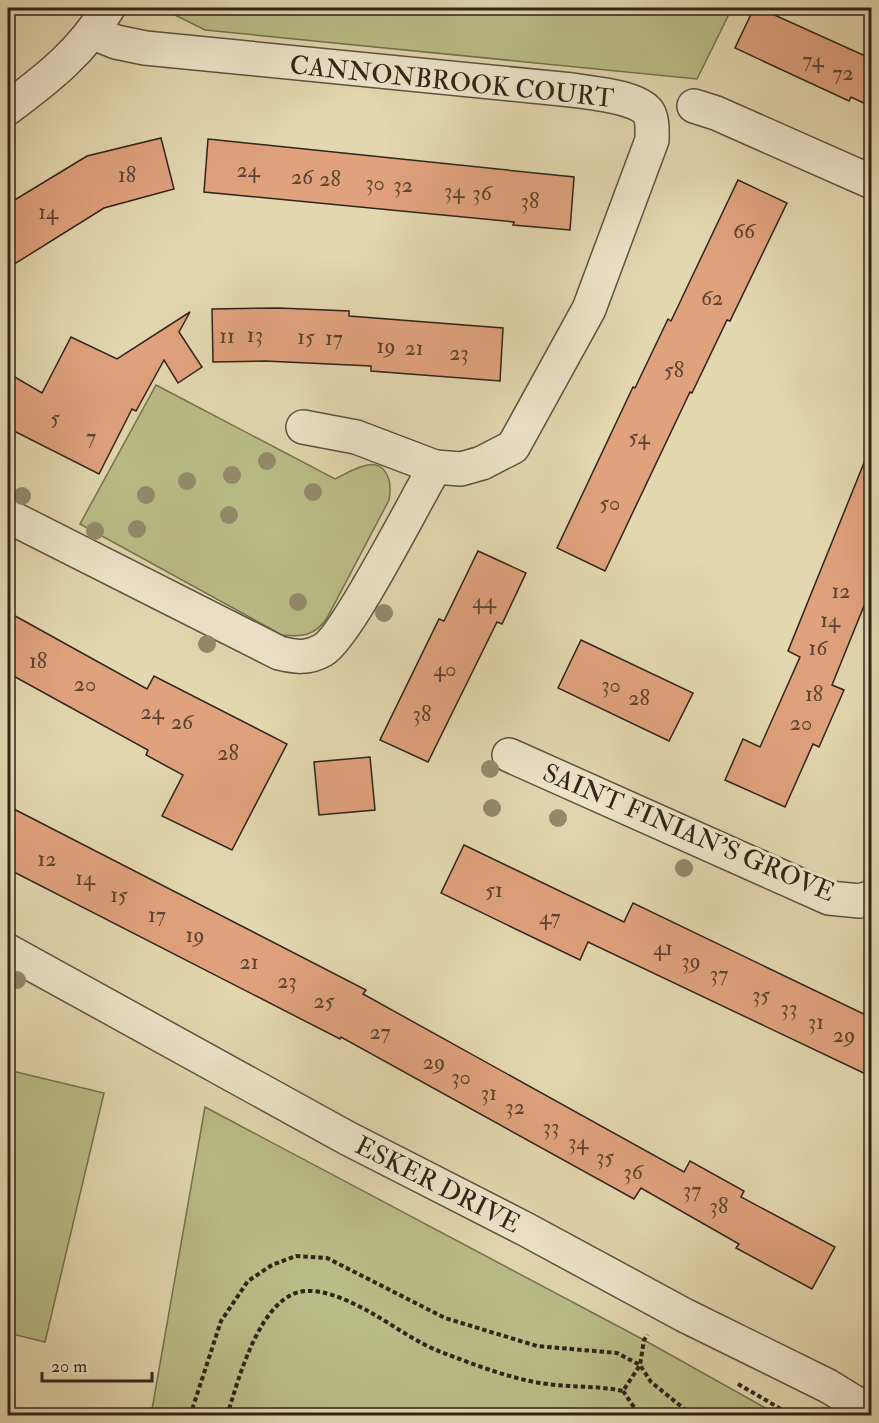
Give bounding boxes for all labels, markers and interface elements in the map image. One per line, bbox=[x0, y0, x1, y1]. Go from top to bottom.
house number: 74 bbox=[802, 46, 825, 74]
street label: CANNONBROOK COURT bbox=[288, 49, 616, 115]
house number: 72 bbox=[832, 59, 854, 87]
house number: 24 bbox=[236, 156, 261, 184]
house number: 18 bbox=[118, 161, 136, 189]
house number: 26 bbox=[291, 163, 315, 191]
house number: 28 bbox=[319, 165, 341, 193]
house number: 30 bbox=[365, 169, 385, 197]
house number: 32 bbox=[393, 171, 413, 199]
house number: 34 bbox=[444, 177, 465, 205]
house number: 36 bbox=[472, 179, 494, 207]
house number: 38 bbox=[521, 187, 539, 215]
house number: 14 bbox=[38, 198, 59, 226]
house number: 66 bbox=[733, 217, 757, 245]
house number: 62 bbox=[701, 284, 723, 312]
house number: 13 bbox=[247, 321, 263, 349]
house number: 11 bbox=[219, 322, 235, 350]
house number: 15 bbox=[297, 323, 315, 351]
house number: 17 bbox=[325, 324, 343, 352]
house number: 19 bbox=[376, 332, 396, 360]
house number: 21 bbox=[404, 334, 424, 362]
house number: 23 bbox=[449, 339, 469, 367]
house number: 58 bbox=[664, 356, 684, 384]
house number: 5 bbox=[50, 404, 60, 432]
house number: 7 bbox=[86, 423, 96, 451]
house number: 54 bbox=[629, 423, 651, 451]
house number: 50 bbox=[600, 489, 620, 517]
house number: 12 bbox=[831, 577, 851, 605]
house number: 44 bbox=[472, 587, 497, 615]
house number: 14 bbox=[820, 606, 841, 634]
house number: 16 bbox=[809, 634, 829, 662]
house number: 18 bbox=[29, 647, 47, 675]
house number: 40 bbox=[433, 655, 457, 683]
house number: 20 bbox=[74, 670, 96, 698]
house number: 30 bbox=[601, 671, 621, 699]
house number: 18 bbox=[805, 680, 823, 708]
house number: 28 bbox=[628, 684, 650, 712]
house number: 24 bbox=[140, 698, 165, 726]
house number: 38 bbox=[413, 700, 431, 728]
house number: 26 bbox=[171, 708, 195, 736]
house number: 20 bbox=[790, 709, 812, 737]
house number: 28 bbox=[217, 739, 239, 767]
street label: SAINT FINIAN'S GROVE bbox=[538, 757, 839, 909]
house number: 12 bbox=[37, 845, 57, 873]
house number: 14 bbox=[75, 864, 96, 892]
house number: 51 bbox=[485, 876, 503, 904]
house number: 15 bbox=[110, 881, 128, 909]
house number: 17 bbox=[148, 901, 166, 929]
house number: 47 bbox=[539, 903, 561, 931]
house number: 19 bbox=[185, 921, 205, 949]
house number: 41 bbox=[653, 934, 673, 962]
house number: 39 bbox=[681, 947, 701, 975]
house number: 21 bbox=[239, 948, 259, 976]
house number: 37 bbox=[710, 960, 728, 988]
house number: 23 bbox=[277, 967, 297, 995]
house number: 35 bbox=[752, 981, 770, 1009]
house number: 25 bbox=[314, 987, 335, 1015]
house number: 33 bbox=[781, 994, 797, 1022]
house number: 31 bbox=[808, 1008, 824, 1036]
house number: 27 bbox=[369, 1018, 391, 1046]
house number: 29 bbox=[833, 1021, 855, 1049]
house number: 29 bbox=[423, 1048, 445, 1076]
house number: 30 bbox=[451, 1063, 471, 1091]
house number: 31 bbox=[481, 1079, 497, 1107]
house number: 32 bbox=[505, 1093, 525, 1121]
house number: 33 bbox=[543, 1113, 559, 1141]
house number: 34 bbox=[568, 1128, 589, 1156]
street label: ESKER DRIVE bbox=[350, 1130, 526, 1240]
house number: 35 bbox=[596, 1143, 614, 1171]
house number: 36 bbox=[623, 1158, 645, 1186]
house number: 37 bbox=[683, 1176, 701, 1204]
house number: 38 bbox=[710, 1192, 728, 1220]
scale bar bbox=[42, 1345, 152, 1383]
text: 20 m bbox=[51, 1355, 87, 1378]

